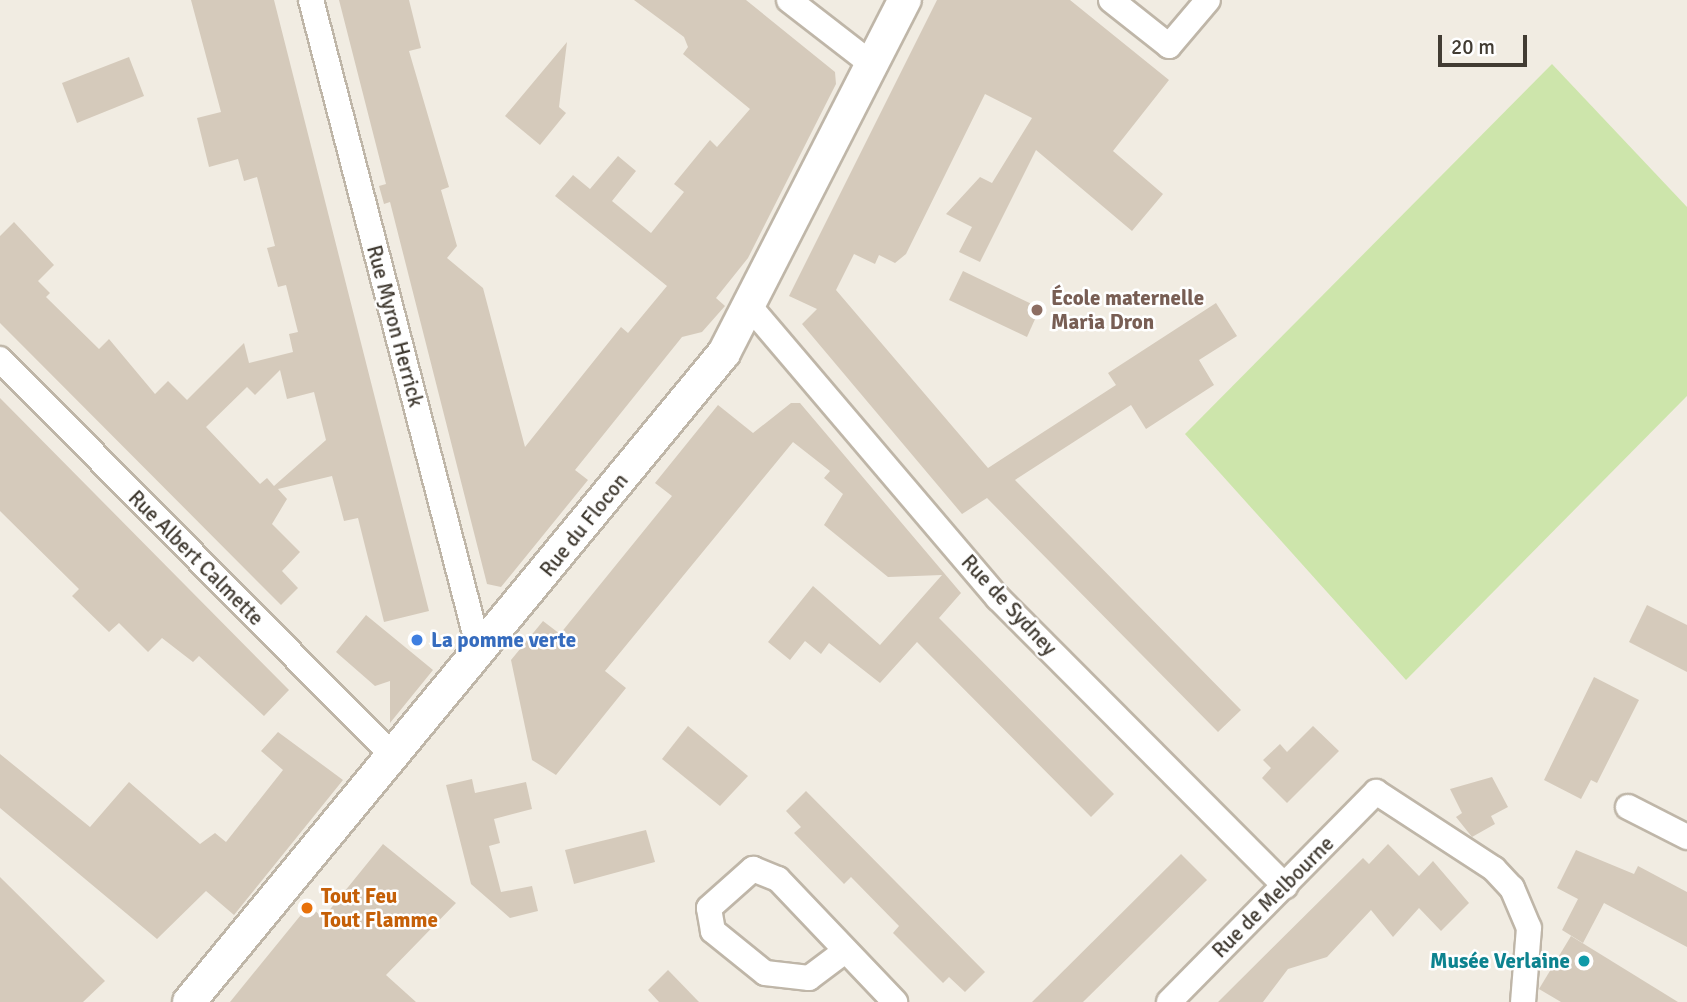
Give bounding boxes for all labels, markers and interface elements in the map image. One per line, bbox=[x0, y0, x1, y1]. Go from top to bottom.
scale bar bbox=[1442, 21, 1531, 65]
text: 20 m bbox=[1451, 34, 1495, 60]
street label: Rue Myron Herrick bbox=[361, 242, 429, 410]
place label: École maternelle Maria Dron bbox=[1051, 285, 1204, 335]
marker: École maternelle Maria Dron bbox=[1029, 302, 1045, 318]
street label: Rue du Flocon bbox=[535, 468, 633, 582]
street label: Rue Albert Calmette bbox=[123, 485, 269, 631]
street label: Rue de Sydney bbox=[956, 549, 1062, 661]
place label: La pomme verte bbox=[431, 627, 576, 653]
marker: La pomme verte bbox=[409, 632, 425, 648]
street label: Rue de Melbourne bbox=[1207, 831, 1339, 963]
place label: Tout Feu Tout Flamme bbox=[321, 883, 438, 933]
marker: Tout Feu Tout Flamme bbox=[299, 900, 315, 916]
place label: Musée Verlaine bbox=[1430, 948, 1570, 974]
marker: Musée Verlaine bbox=[1576, 953, 1592, 969]

